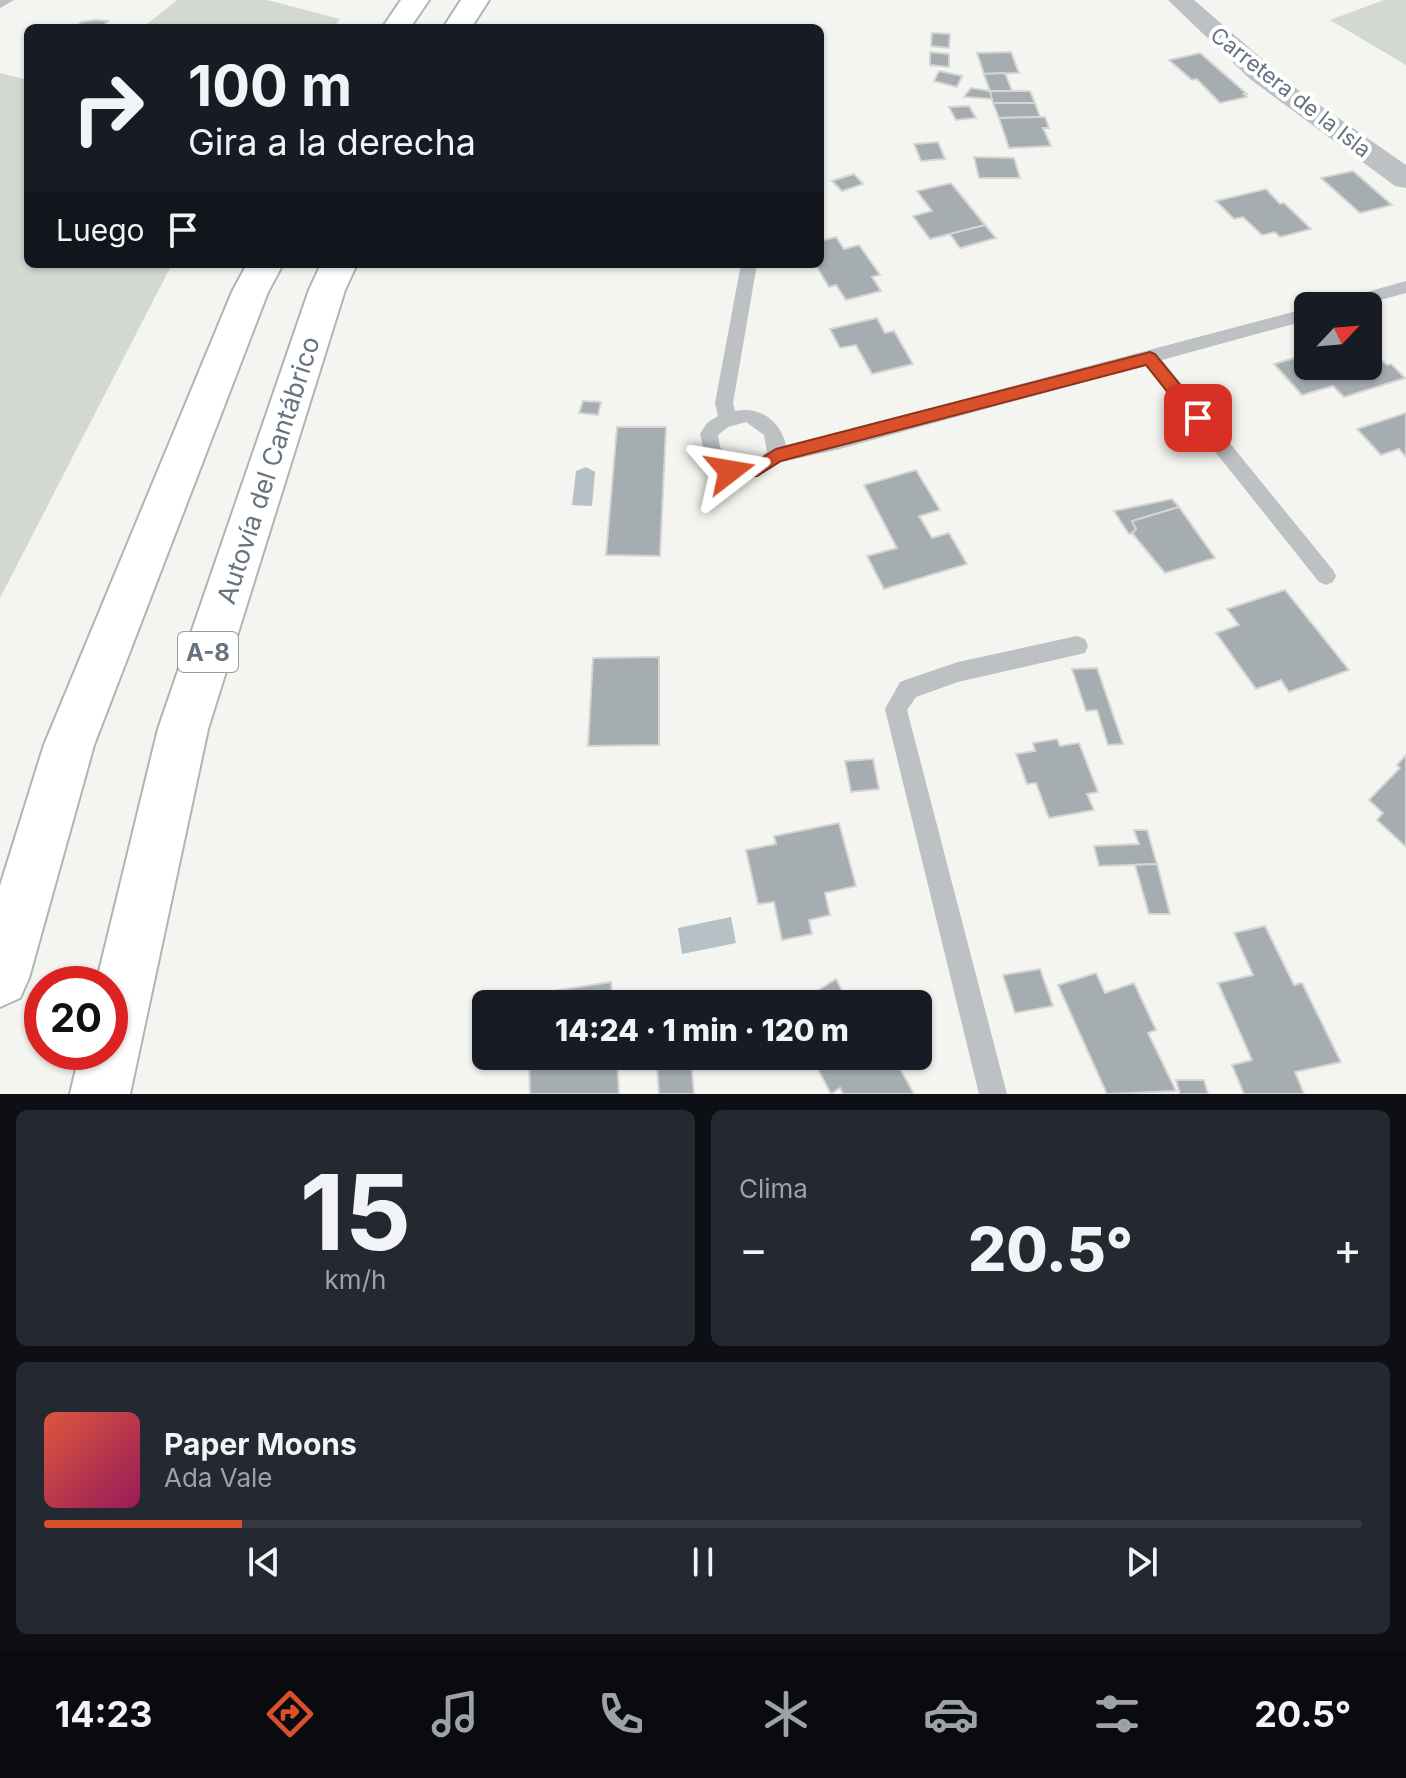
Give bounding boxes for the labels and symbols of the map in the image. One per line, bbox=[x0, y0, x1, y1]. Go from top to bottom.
street label: Carretera de la Isla bbox=[1206, 21, 1376, 163]
north arrow bbox=[1294, 292, 1382, 380]
street label: Autovía del Cantábrico bbox=[210, 332, 326, 608]
pin bbox=[1164, 384, 1232, 452]
position arrow bbox=[688, 429, 772, 513]
road number: A-8 bbox=[178, 632, 238, 672]
speed limit sign: 20 bbox=[24, 966, 128, 1070]

